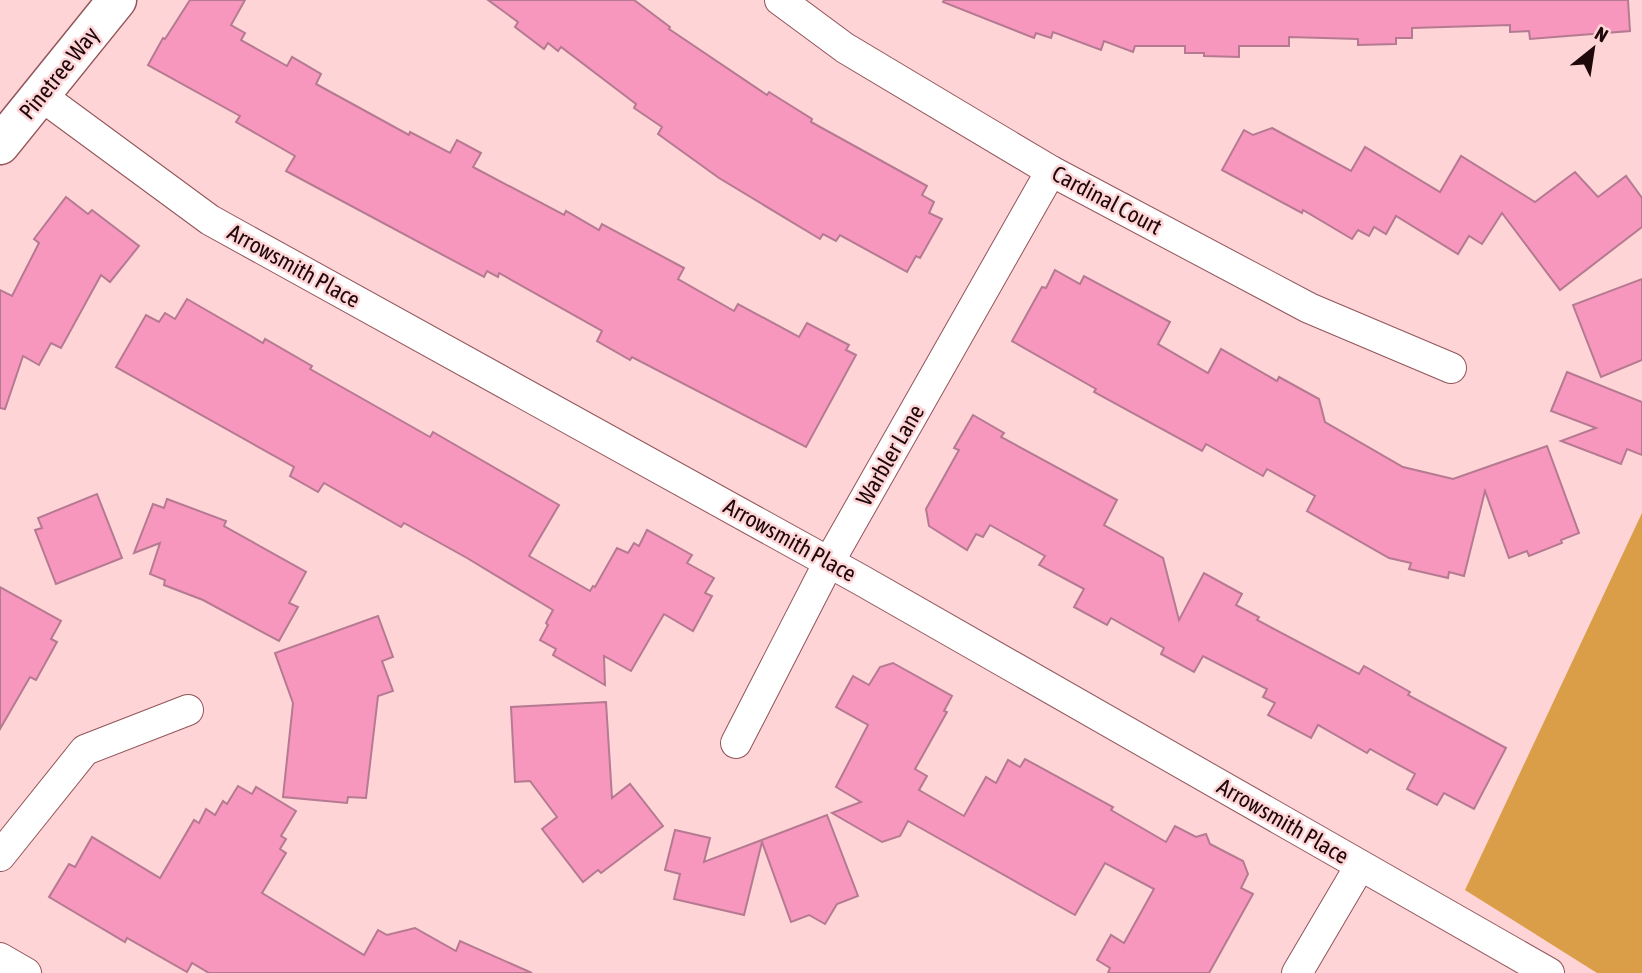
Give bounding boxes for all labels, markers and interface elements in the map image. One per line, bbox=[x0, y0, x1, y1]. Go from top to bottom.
north arrow bbox=[1558, 14, 1628, 84]
street label: Pinetree Way bbox=[14, 22, 104, 124]
text: N bbox=[1591, 22, 1612, 47]
street label: Cardinal Court bbox=[1048, 160, 1166, 240]
street label: Arrowsmith Place bbox=[223, 219, 365, 313]
street label: Warbler Lane bbox=[851, 400, 929, 510]
street label: Arrowsmith Place bbox=[719, 493, 861, 587]
street label: Arrowsmith Place bbox=[1213, 773, 1353, 869]

